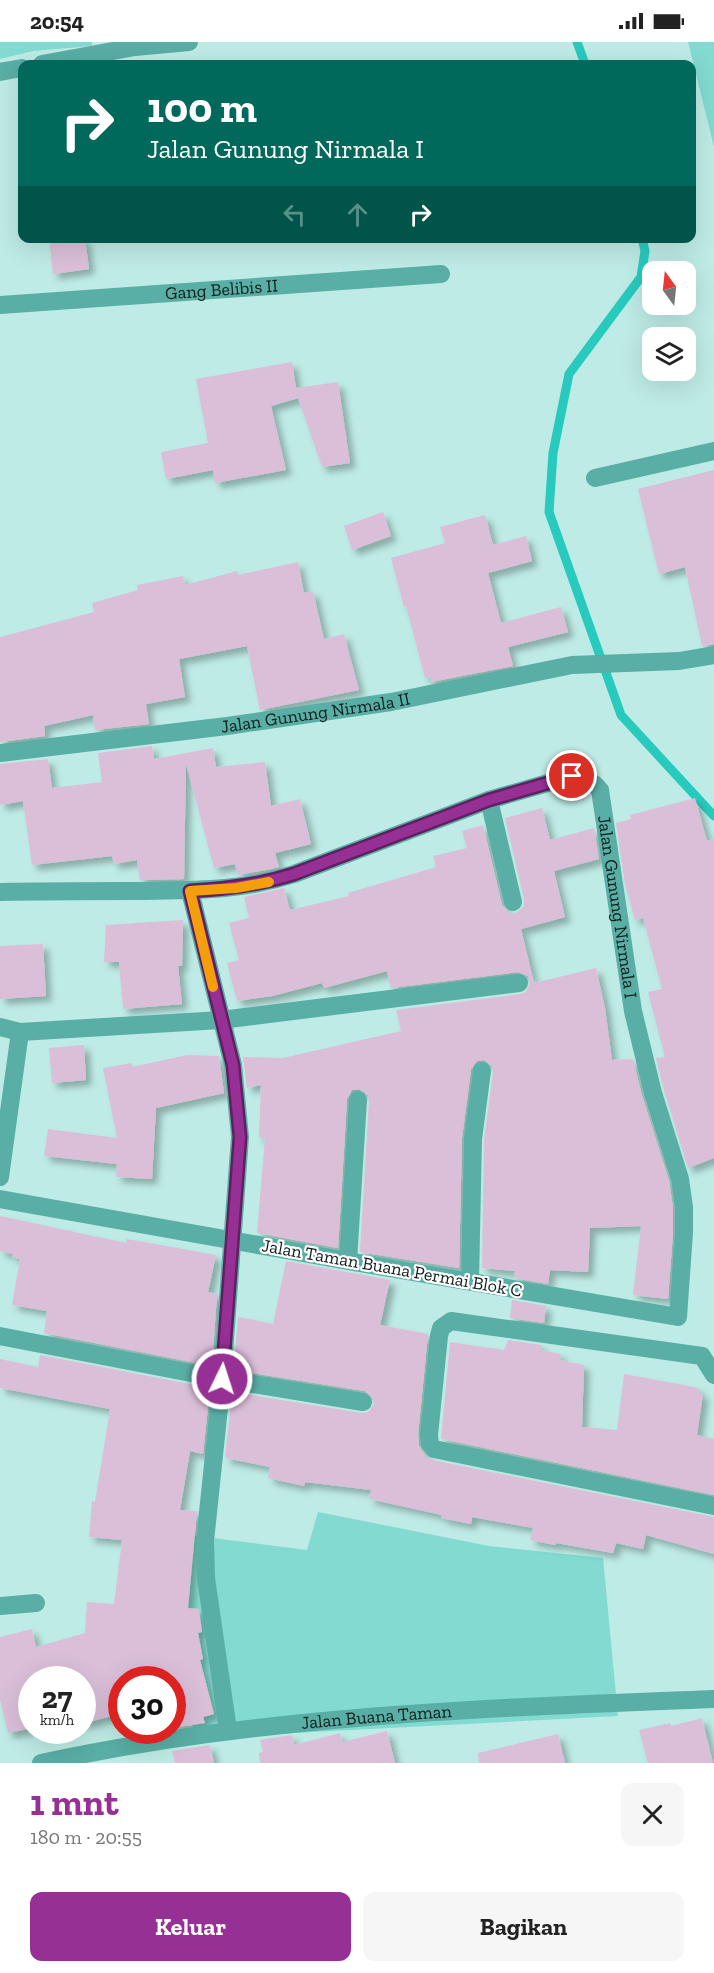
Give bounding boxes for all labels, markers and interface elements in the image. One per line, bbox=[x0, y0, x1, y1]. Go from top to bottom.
text: 20:54 bbox=[30, 8, 84, 35]
text: 100 m bbox=[147, 82, 257, 133]
icon: right bbox=[48, 84, 126, 162]
text: Jalan Gunung Nirmala I bbox=[147, 133, 424, 165]
icon: left bbox=[278, 198, 311, 231]
icon: ahead bbox=[341, 198, 374, 231]
icon: right bbox=[404, 198, 437, 231]
north arrow bbox=[642, 261, 696, 315]
map controls bbox=[642, 261, 696, 381]
street label: Gang Belibis II bbox=[164, 274, 279, 304]
button: layers bbox=[642, 327, 696, 381]
street label: Jalan Gunung Nirmala II bbox=[220, 687, 412, 738]
pin bbox=[546, 750, 597, 801]
icon: arrive bbox=[555, 759, 588, 792]
street label: Jalan Gunung Nirmala I bbox=[593, 814, 642, 1000]
street label: Jalan Taman Buana Permai Blok C bbox=[260, 1234, 524, 1302]
position arrow bbox=[190, 1347, 254, 1411]
speed limit sign: 30 bbox=[108, 1666, 186, 1744]
text: 27 bbox=[42, 1680, 72, 1716]
street label: Jalan Buana Taman bbox=[300, 1700, 453, 1734]
text: km/h bbox=[40, 1711, 74, 1729]
text: 1 mnt bbox=[30, 1781, 119, 1824]
button: close bbox=[621, 1783, 684, 1846]
text: 180 m · 20:55 bbox=[30, 1825, 142, 1849]
button: Keluar bbox=[30, 1892, 351, 1961]
button: Bagikan bbox=[363, 1892, 684, 1961]

